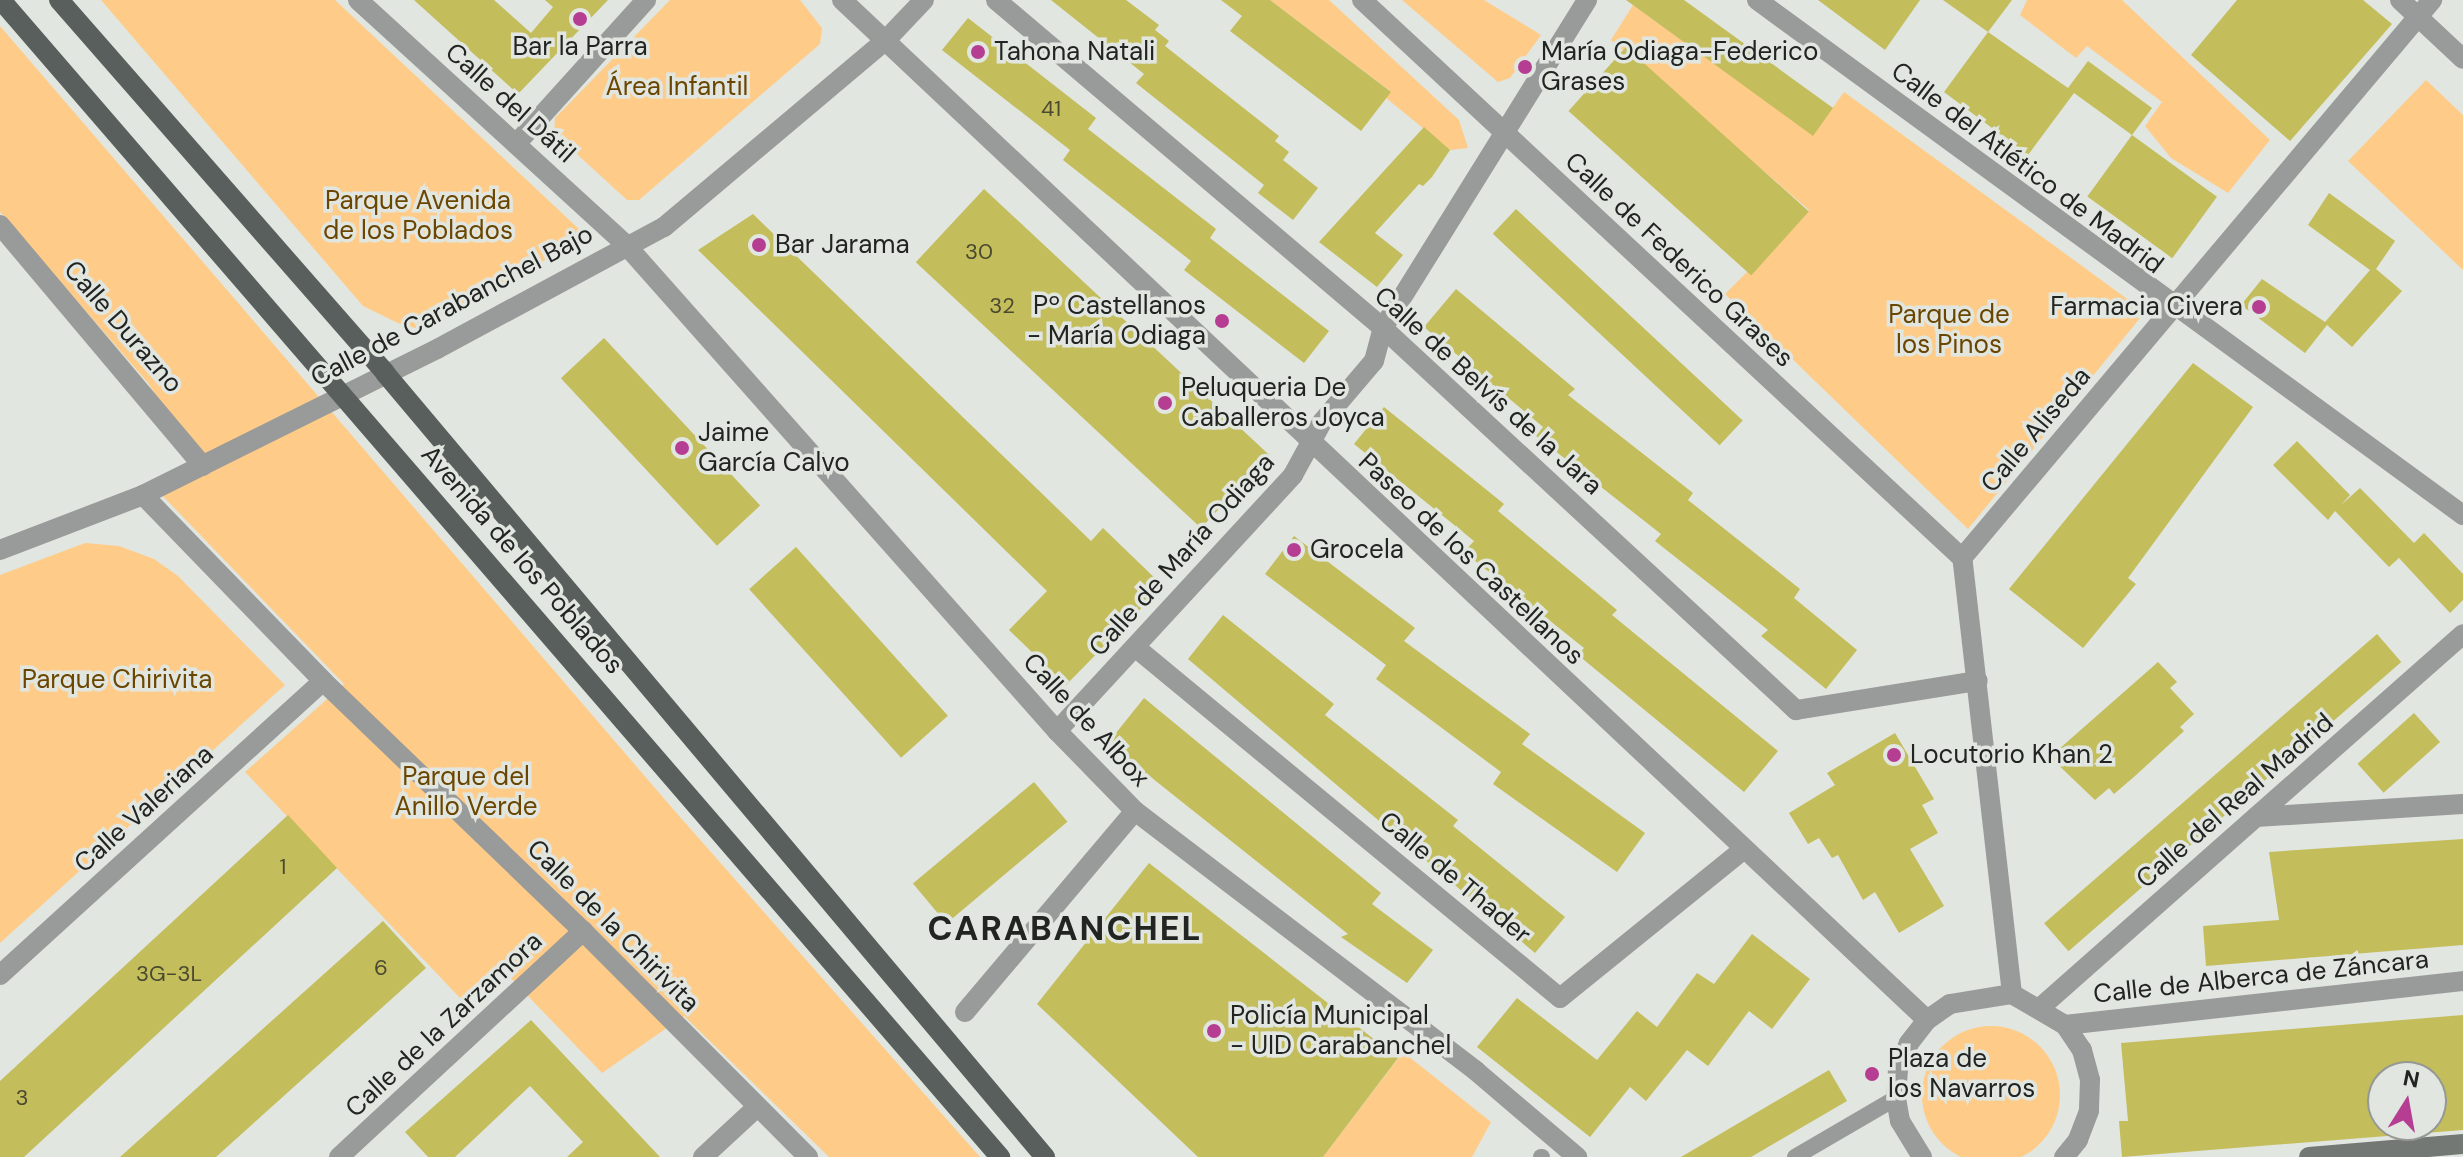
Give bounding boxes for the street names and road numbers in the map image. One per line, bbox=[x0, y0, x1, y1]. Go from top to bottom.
street label: Calle del Dátil bbox=[439, 37, 581, 169]
street label: Calle del Atlético de Madrid bbox=[1885, 56, 2169, 280]
street label: Calle de Federico Grases bbox=[1558, 146, 1800, 374]
street label: Calle de Carabanchel Bajo bbox=[306, 218, 598, 394]
street label: Calle Durazno bbox=[57, 255, 189, 399]
street label: Calle de Belvís de la Jara bbox=[1368, 281, 1608, 501]
street label: Calle Aliseda bbox=[1975, 361, 2097, 499]
street label: Avenida de los Poblados bbox=[414, 440, 630, 680]
street label: Paseo de los Castellanos bbox=[1352, 446, 1590, 672]
street label: Calle de María Odiaga bbox=[1083, 447, 1281, 663]
street label: Calle de Albox bbox=[1016, 647, 1156, 793]
street label: Calle del Real Madrid bbox=[2130, 707, 2340, 895]
street label: Calle Valeriana bbox=[68, 739, 220, 879]
street label: Calle de Thader bbox=[1373, 805, 1537, 951]
street label: Calle de la Chirivita bbox=[520, 833, 706, 1019]
street label: Calle de la Zarzamora bbox=[339, 926, 549, 1124]
street label: Calle de Alberca de Záncara bbox=[2092, 944, 2430, 1010]

